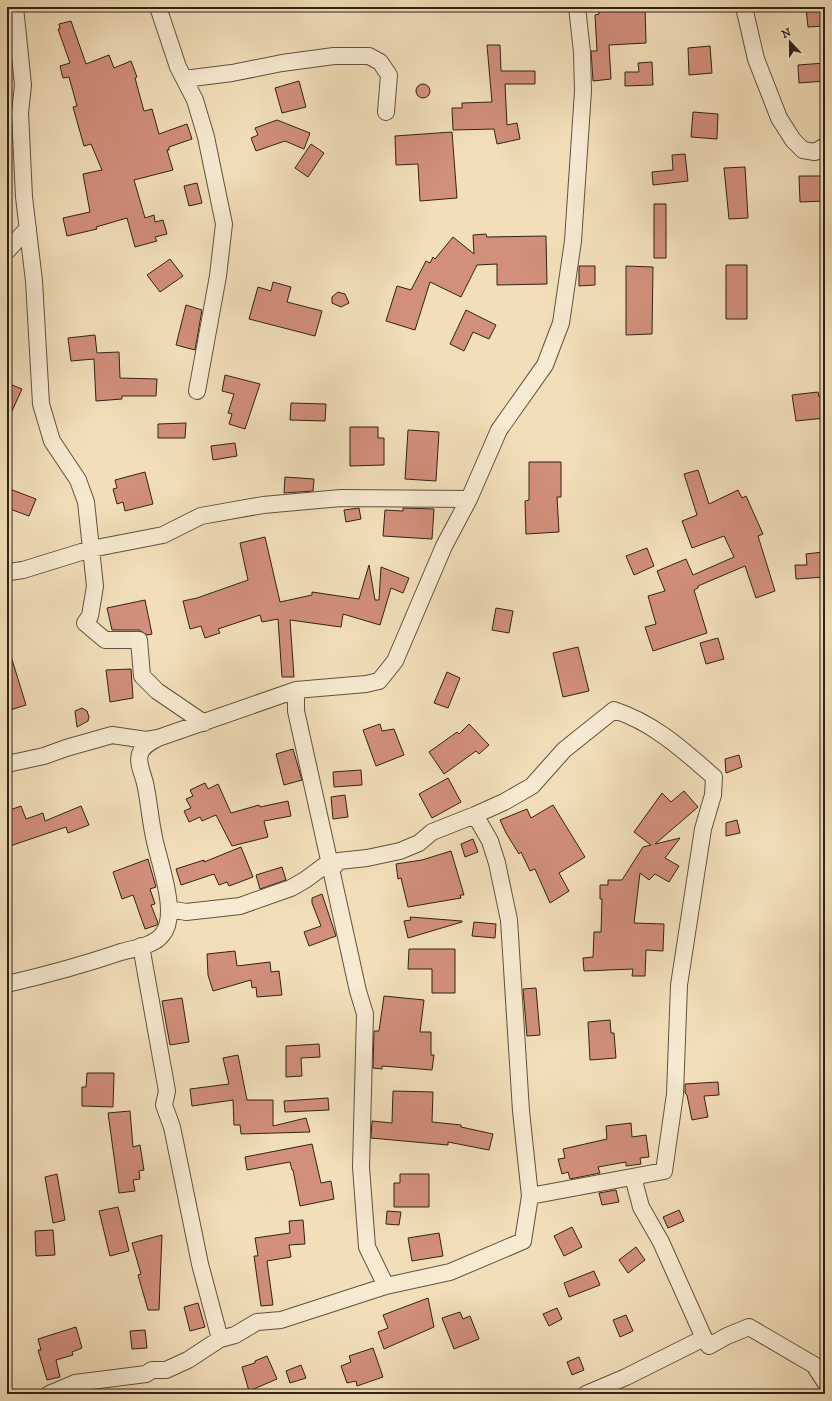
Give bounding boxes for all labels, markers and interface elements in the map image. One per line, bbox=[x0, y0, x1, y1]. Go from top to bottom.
north arrow bbox=[770, 22, 810, 62]
text: N bbox=[780, 25, 793, 42]

